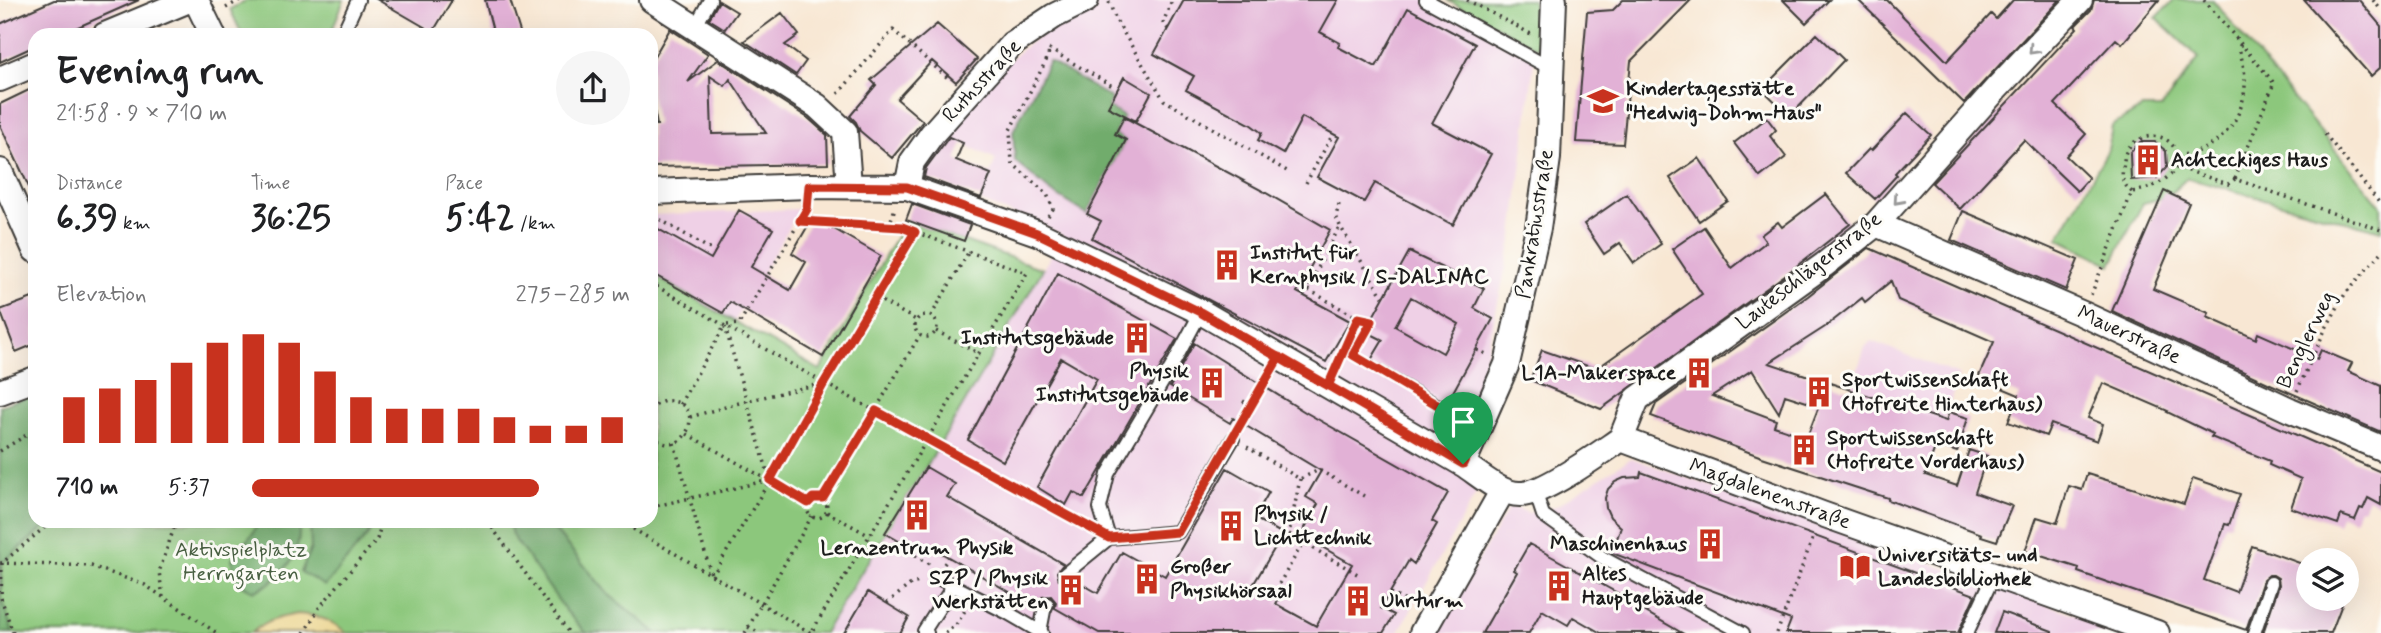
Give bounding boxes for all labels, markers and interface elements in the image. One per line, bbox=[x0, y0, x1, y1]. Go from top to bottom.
street label: Ruthsstraße bbox=[936, 33, 1028, 129]
one-way arrow bbox=[2028, 42, 2041, 55]
text: Evening run bbox=[56, 48, 263, 97]
button: share bbox=[556, 51, 630, 125]
place label: Kindertagesstätte "Hedwig-Dohm-Haus" bbox=[1626, 75, 1822, 127]
school or university icon: Kindertagesstätte "Hedwig-Dohm-Haus" bbox=[1586, 84, 1620, 118]
text: 21:58 · 9 × 710 m bbox=[56, 99, 227, 129]
building icon: Achteckiges Haus bbox=[2131, 143, 2165, 177]
place label: Achteckiges Haus bbox=[2171, 146, 2329, 174]
street label: Pankratiusstraße bbox=[1509, 147, 1561, 301]
text: Distance bbox=[56, 171, 123, 196]
text: Time bbox=[251, 171, 290, 196]
text: Pace bbox=[445, 171, 483, 196]
one-way arrow bbox=[1893, 192, 1906, 205]
text: 6.39 bbox=[56, 196, 118, 242]
text: 36:25 bbox=[251, 196, 331, 242]
text: 5:42 bbox=[445, 196, 515, 242]
street label: Lauteschlägerstraße bbox=[1731, 205, 1887, 337]
text: km bbox=[118, 211, 151, 236]
text: /km bbox=[515, 211, 556, 236]
place label: Institut für Kernphysik / S-DALINAC bbox=[1250, 239, 1489, 291]
building icon: Institut für Kernphysik / S-DALINAC bbox=[1210, 248, 1244, 282]
text: Elevation bbox=[56, 280, 147, 310]
text: 275–285 m bbox=[515, 280, 630, 310]
street label: Benglerweg bbox=[2270, 287, 2343, 394]
street label: Mauerstraße bbox=[2073, 299, 2185, 371]
building icon: Institutsgebäude bbox=[1120, 321, 1154, 355]
place label: Institutsgebäude bbox=[961, 324, 1114, 354]
building icon: L1A-Makerspace bbox=[1682, 356, 1716, 390]
place label: Physik Institutsgebäude bbox=[1036, 357, 1189, 411]
place label: L1A-Makerspace bbox=[1521, 359, 1677, 387]
building icon: Physik Institutsgebäude bbox=[1195, 366, 1229, 400]
place label: Sportwissenschaft (Hofreite Hinterhaus) bbox=[1842, 366, 2043, 418]
building icon: Sportwissenschaft (Hofreite Hinterhaus) bbox=[1802, 375, 1836, 409]
pin bbox=[1433, 392, 1493, 464]
icon: arrive bbox=[1444, 403, 1482, 441]
place label: Sportwissenschaft (Hofreite Vorderhaus) bbox=[1827, 424, 2024, 476]
building icon: Sportwissenschaft (Hofreite Vorderhaus) bbox=[1787, 433, 1821, 467]
street label: Magdalenenstraße bbox=[1685, 452, 1855, 538]
text: 710 m bbox=[56, 473, 118, 503]
text: 5:37 bbox=[168, 473, 210, 503]
building icon: Lernzentrum Physik bbox=[900, 498, 934, 532]
place label: Physik / Lichttechnik bbox=[1254, 500, 1372, 552]
building icon: Physik / Lichttechnik bbox=[1214, 509, 1248, 543]
building icon: Maschinenhaus bbox=[1693, 527, 1727, 561]
place label: Maschinenhaus bbox=[1550, 530, 1688, 558]
place label: Lernzentrum Physik bbox=[821, 534, 1014, 562]
park label: Aktivspielplatz Herrngarten bbox=[175, 536, 307, 590]
place label: Universitäts- und Landesbibliothek bbox=[1878, 541, 2038, 593]
map controls bbox=[2296, 548, 2359, 611]
button: layers bbox=[2296, 548, 2359, 611]
library icon: Universitäts- und Landesbibliothek bbox=[1838, 550, 1872, 584]
place label: Großer Physikhörsaal bbox=[1170, 553, 1292, 605]
place label: Altes Hauptgebäude bbox=[1582, 560, 1704, 612]
building icon: Großer Physikhörsaal bbox=[1130, 562, 1164, 596]
place label: SZP / Physik Werkstätten bbox=[929, 564, 1048, 616]
building icon: Altes Hauptgebäude bbox=[1542, 569, 1576, 603]
building icon: SZP / Physik Werkstätten bbox=[1054, 573, 1088, 607]
building icon: Uhrturm bbox=[1341, 584, 1375, 618]
place label: Uhrturm bbox=[1381, 587, 1464, 615]

